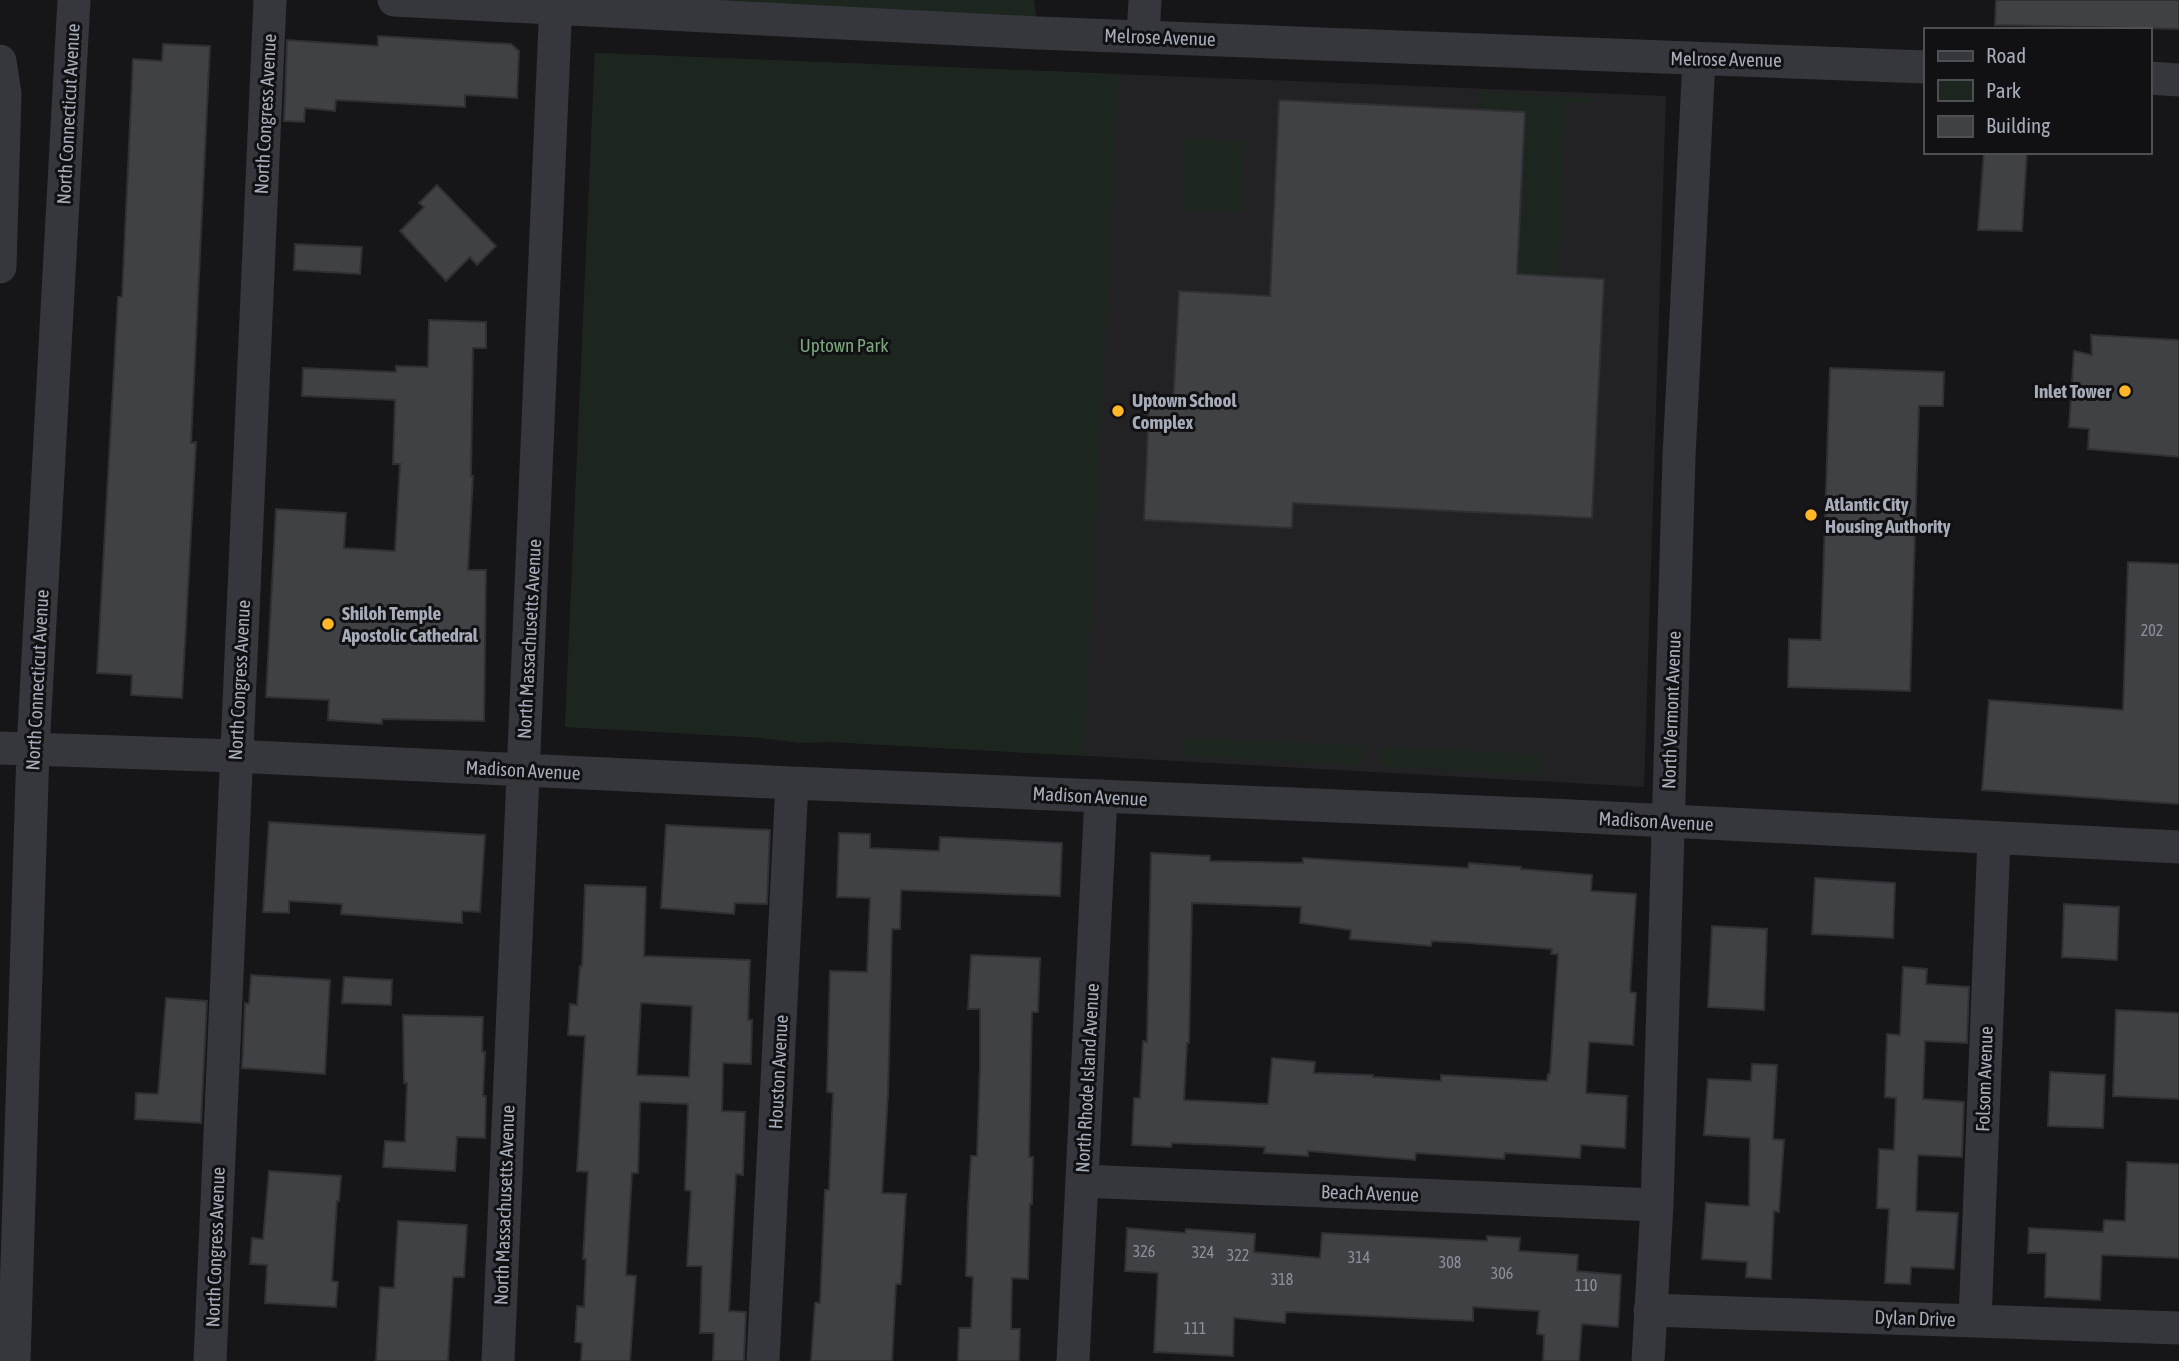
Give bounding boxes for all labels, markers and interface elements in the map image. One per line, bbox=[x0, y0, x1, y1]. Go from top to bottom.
street label: North Connecticut Avenue bbox=[52, 23, 84, 205]
street label: Melrose Avenue bbox=[1104, 24, 1216, 50]
legend bbox=[1924, 28, 2151, 154]
street label: North Congress Avenue bbox=[250, 33, 280, 195]
text: Road bbox=[1986, 43, 2026, 67]
street label: Melrose Avenue bbox=[1670, 47, 1782, 71]
text: Park bbox=[1986, 78, 2021, 102]
text: Building bbox=[1986, 113, 2050, 137]
park label: Uptown Park bbox=[799, 334, 889, 356]
place label: Inlet Tower bbox=[2034, 380, 2111, 402]
marker: Inlet Tower bbox=[2117, 383, 2133, 399]
place label: Uptown School Complex bbox=[1132, 389, 1237, 433]
marker: Uptown School Complex bbox=[1110, 403, 1126, 419]
place label: Atlantic City Housing Authority bbox=[1824, 493, 1951, 537]
marker: Atlantic City Housing Authority bbox=[1803, 507, 1819, 523]
street label: North Massachusetts Avenue bbox=[513, 538, 545, 740]
street label: North Connecticut Avenue bbox=[21, 589, 53, 771]
street label: North Congress Avenue bbox=[224, 599, 254, 761]
place label: Shiloh Temple Apostolic Cathedral bbox=[341, 602, 479, 646]
marker: Shiloh Temple Apostolic Cathedral bbox=[320, 616, 336, 632]
house number: 202 bbox=[2141, 621, 2163, 639]
street label: North Vermont Avenue bbox=[1657, 631, 1685, 789]
street label: Madison Avenue bbox=[465, 756, 581, 784]
street label: Madison Avenue bbox=[1032, 782, 1148, 810]
street label: Madison Avenue bbox=[1598, 807, 1714, 835]
street label: North Rhode Island Avenue bbox=[1071, 983, 1103, 1173]
street label: Houston Avenue bbox=[764, 1014, 792, 1130]
street label: Folsom Avenue bbox=[1971, 1026, 1997, 1132]
street label: North Massachusetts Avenue bbox=[490, 1105, 518, 1305]
street label: North Congress Avenue bbox=[201, 1166, 229, 1328]
street label: Beach Avenue bbox=[1321, 1180, 1419, 1206]
house number: 326 bbox=[1133, 1242, 1155, 1260]
house number: 324 bbox=[1192, 1243, 1214, 1261]
house number: 322 bbox=[1227, 1246, 1249, 1264]
house number: 314 bbox=[1348, 1248, 1370, 1266]
house number: 308 bbox=[1439, 1253, 1461, 1271]
house number: 306 bbox=[1491, 1264, 1513, 1282]
house number: 318 bbox=[1271, 1270, 1293, 1288]
house number: 110 bbox=[1575, 1276, 1597, 1294]
street label: Dylan Drive bbox=[1874, 1306, 1956, 1330]
house number: 111 bbox=[1184, 1319, 1206, 1337]

